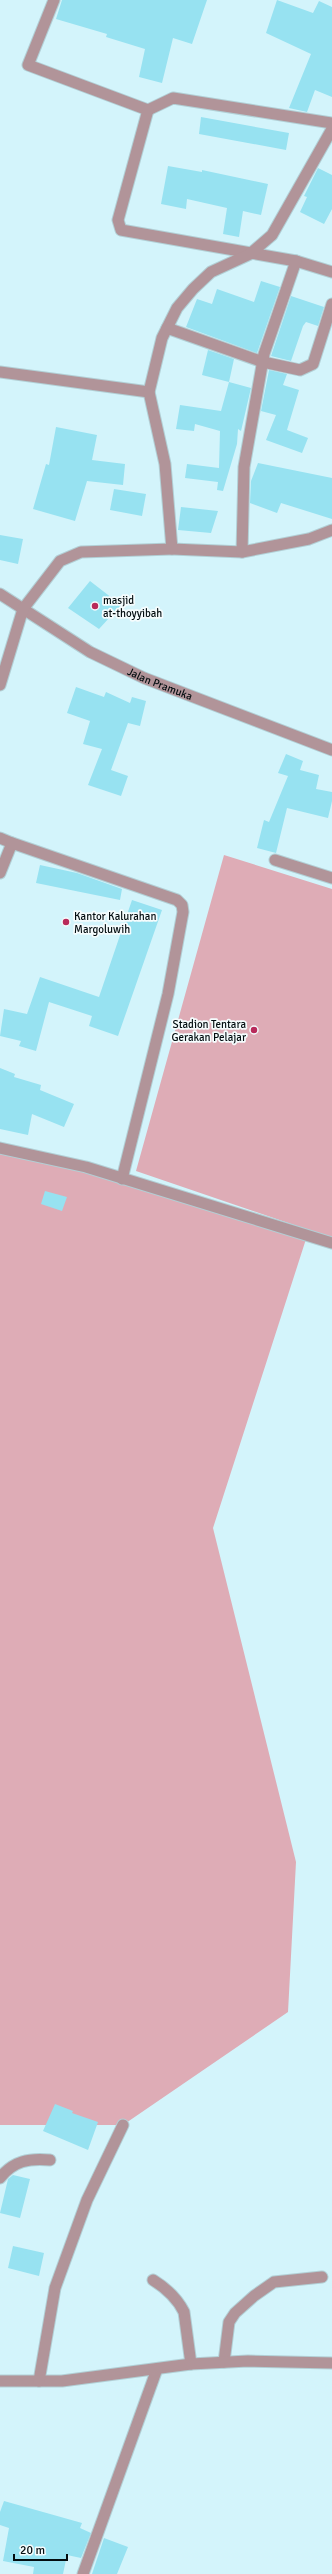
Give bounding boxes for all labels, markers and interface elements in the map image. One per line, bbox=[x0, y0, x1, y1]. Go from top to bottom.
place label: masjid at-thoyyibah bbox=[103, 594, 162, 620]
marker: masjid at-thoyyibah bbox=[90, 601, 100, 611]
street label: Jalan Pramuka bbox=[125, 665, 195, 703]
place label: Kantor Kalurahan Margoluwih bbox=[74, 910, 156, 936]
marker: Kantor Kalurahan Margoluwih bbox=[61, 917, 71, 927]
place label: Stadion Tentara Gerakan Pelajar bbox=[171, 1018, 246, 1044]
marker: Stadion Tentara Gerakan Pelajar bbox=[249, 1025, 259, 1035]
scale bar bbox=[14, 2536, 67, 2562]
text: 20 m bbox=[20, 2543, 45, 2558]

